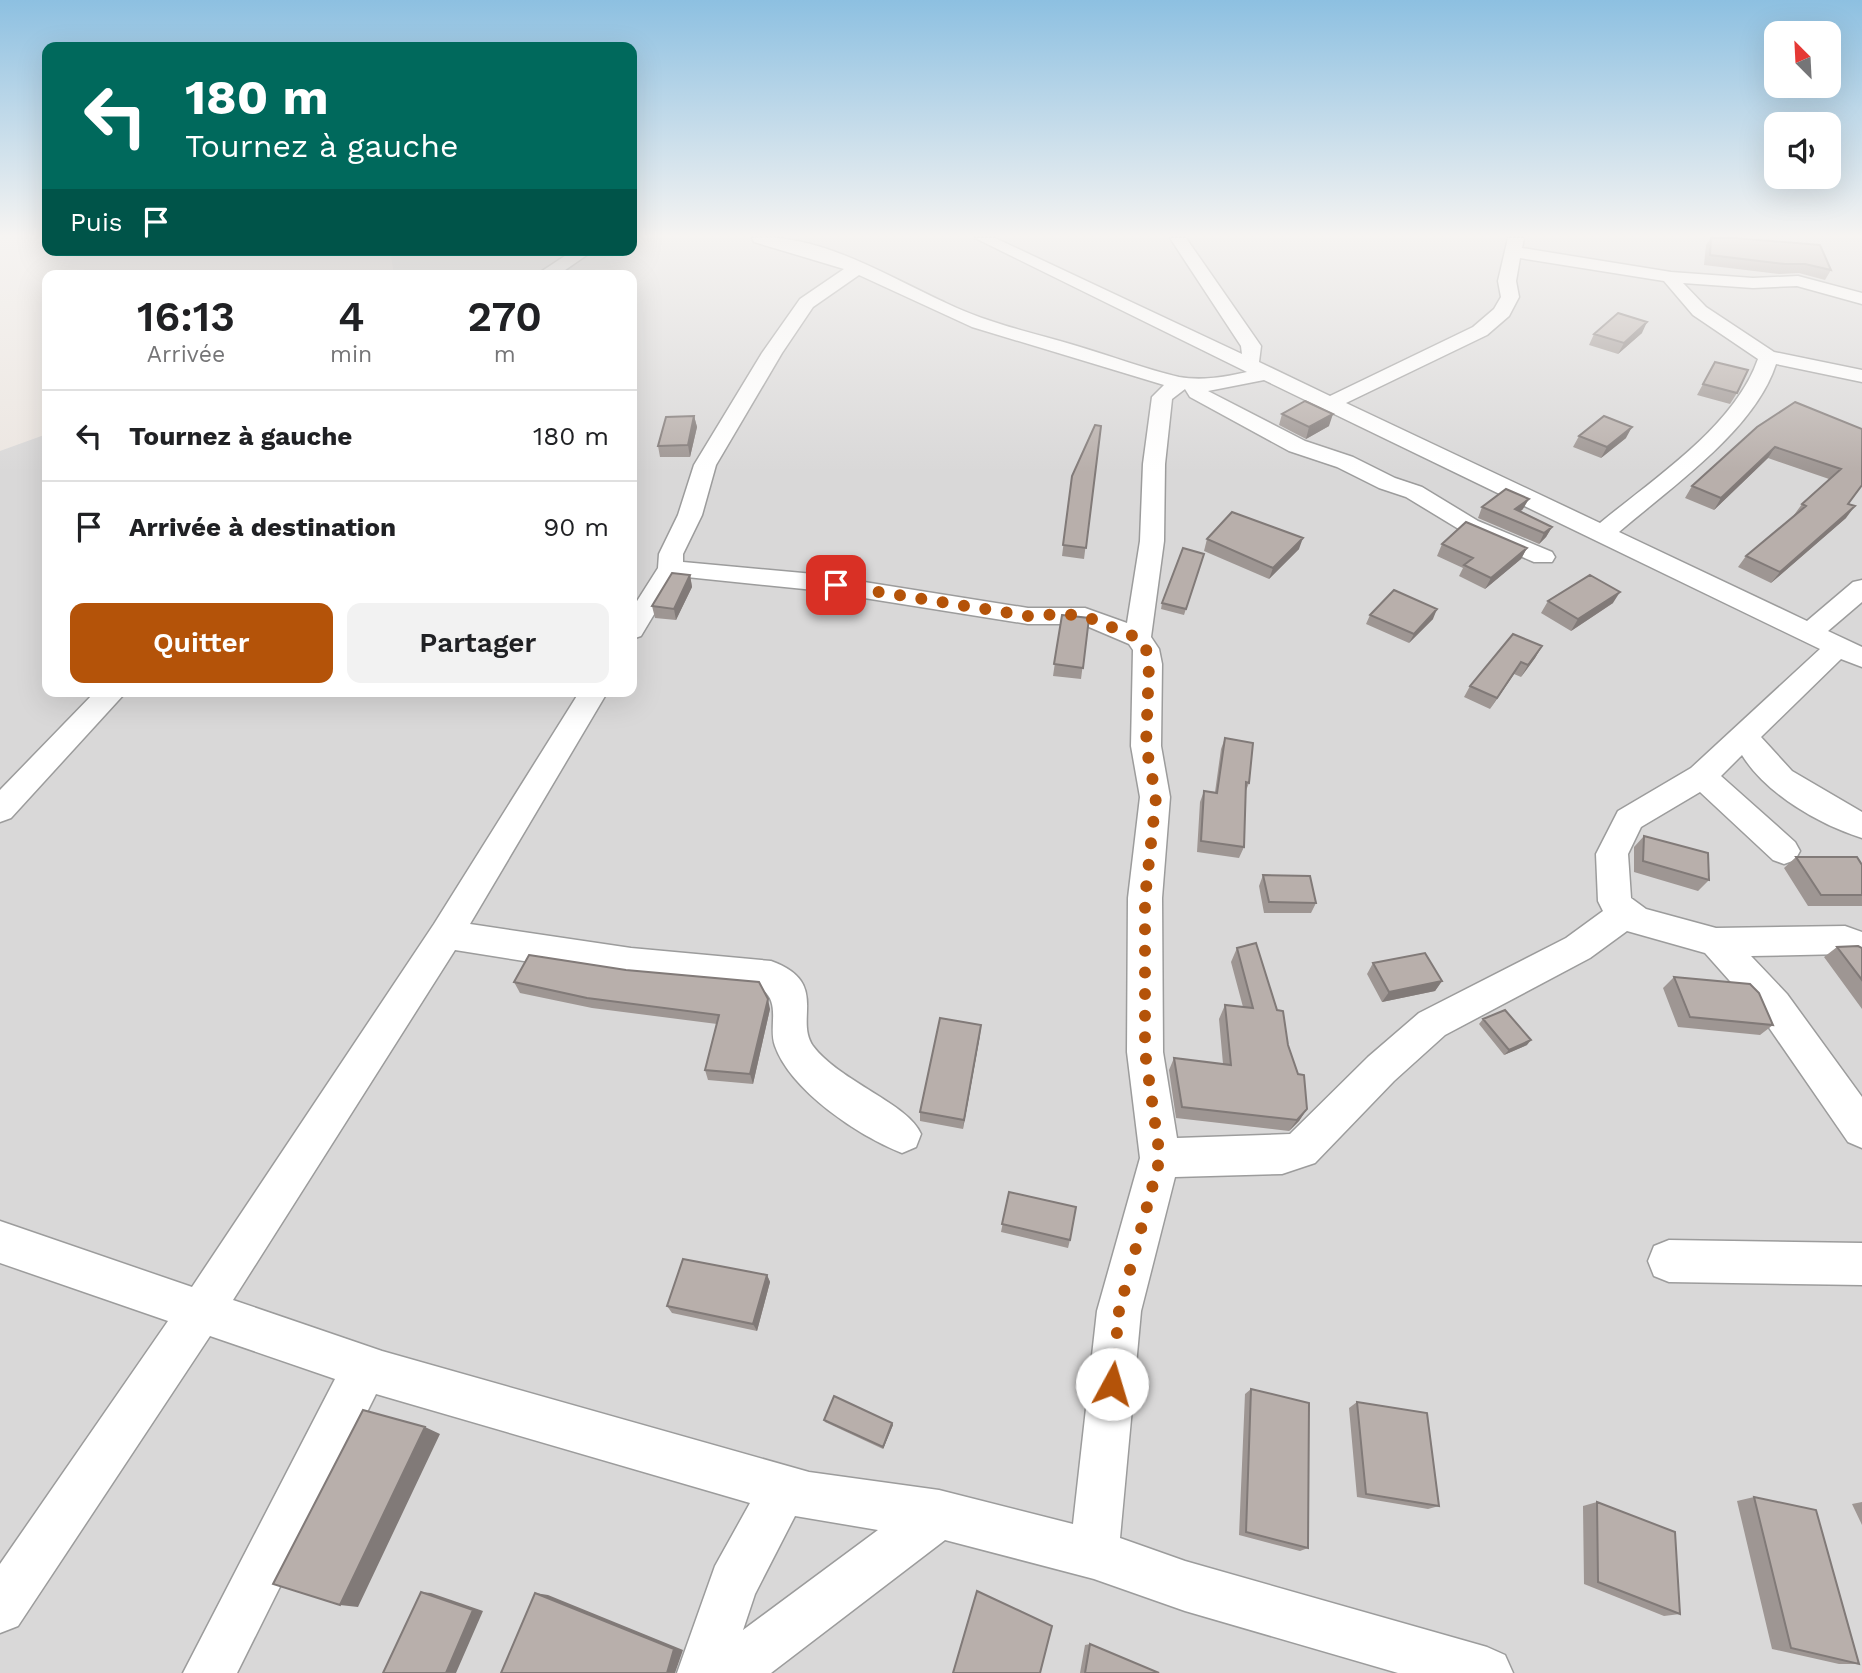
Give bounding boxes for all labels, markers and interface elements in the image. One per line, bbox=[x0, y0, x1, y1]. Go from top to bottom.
north arrow bbox=[1764, 21, 1841, 98]
map controls bbox=[1764, 21, 1841, 189]
text: 180 m bbox=[185, 68, 329, 126]
icon: left bbox=[70, 70, 161, 161]
button: sound bbox=[1764, 112, 1841, 189]
text: Tournez à gauche bbox=[185, 127, 458, 165]
icon: arrive bbox=[137, 203, 175, 241]
text: Puis bbox=[70, 207, 123, 237]
text: 16:13 bbox=[137, 292, 235, 341]
text: 4 bbox=[338, 292, 365, 341]
text: 270 bbox=[467, 292, 542, 341]
text: Arrivée bbox=[147, 341, 225, 368]
text: min bbox=[330, 341, 372, 368]
text: m bbox=[494, 341, 516, 368]
icon: left bbox=[70, 417, 108, 455]
text: Tournez à gauche bbox=[129, 421, 352, 451]
text: 180 m bbox=[533, 421, 609, 451]
icon: arrive bbox=[70, 508, 108, 546]
text: Arrivée à destination bbox=[129, 512, 396, 542]
text: 90 m bbox=[543, 512, 609, 542]
pin bbox=[806, 555, 866, 615]
icon: arrive bbox=[817, 566, 855, 604]
button: Quitter bbox=[70, 603, 333, 683]
button: Partager bbox=[347, 603, 609, 683]
position arrow bbox=[1075, 1347, 1149, 1421]

